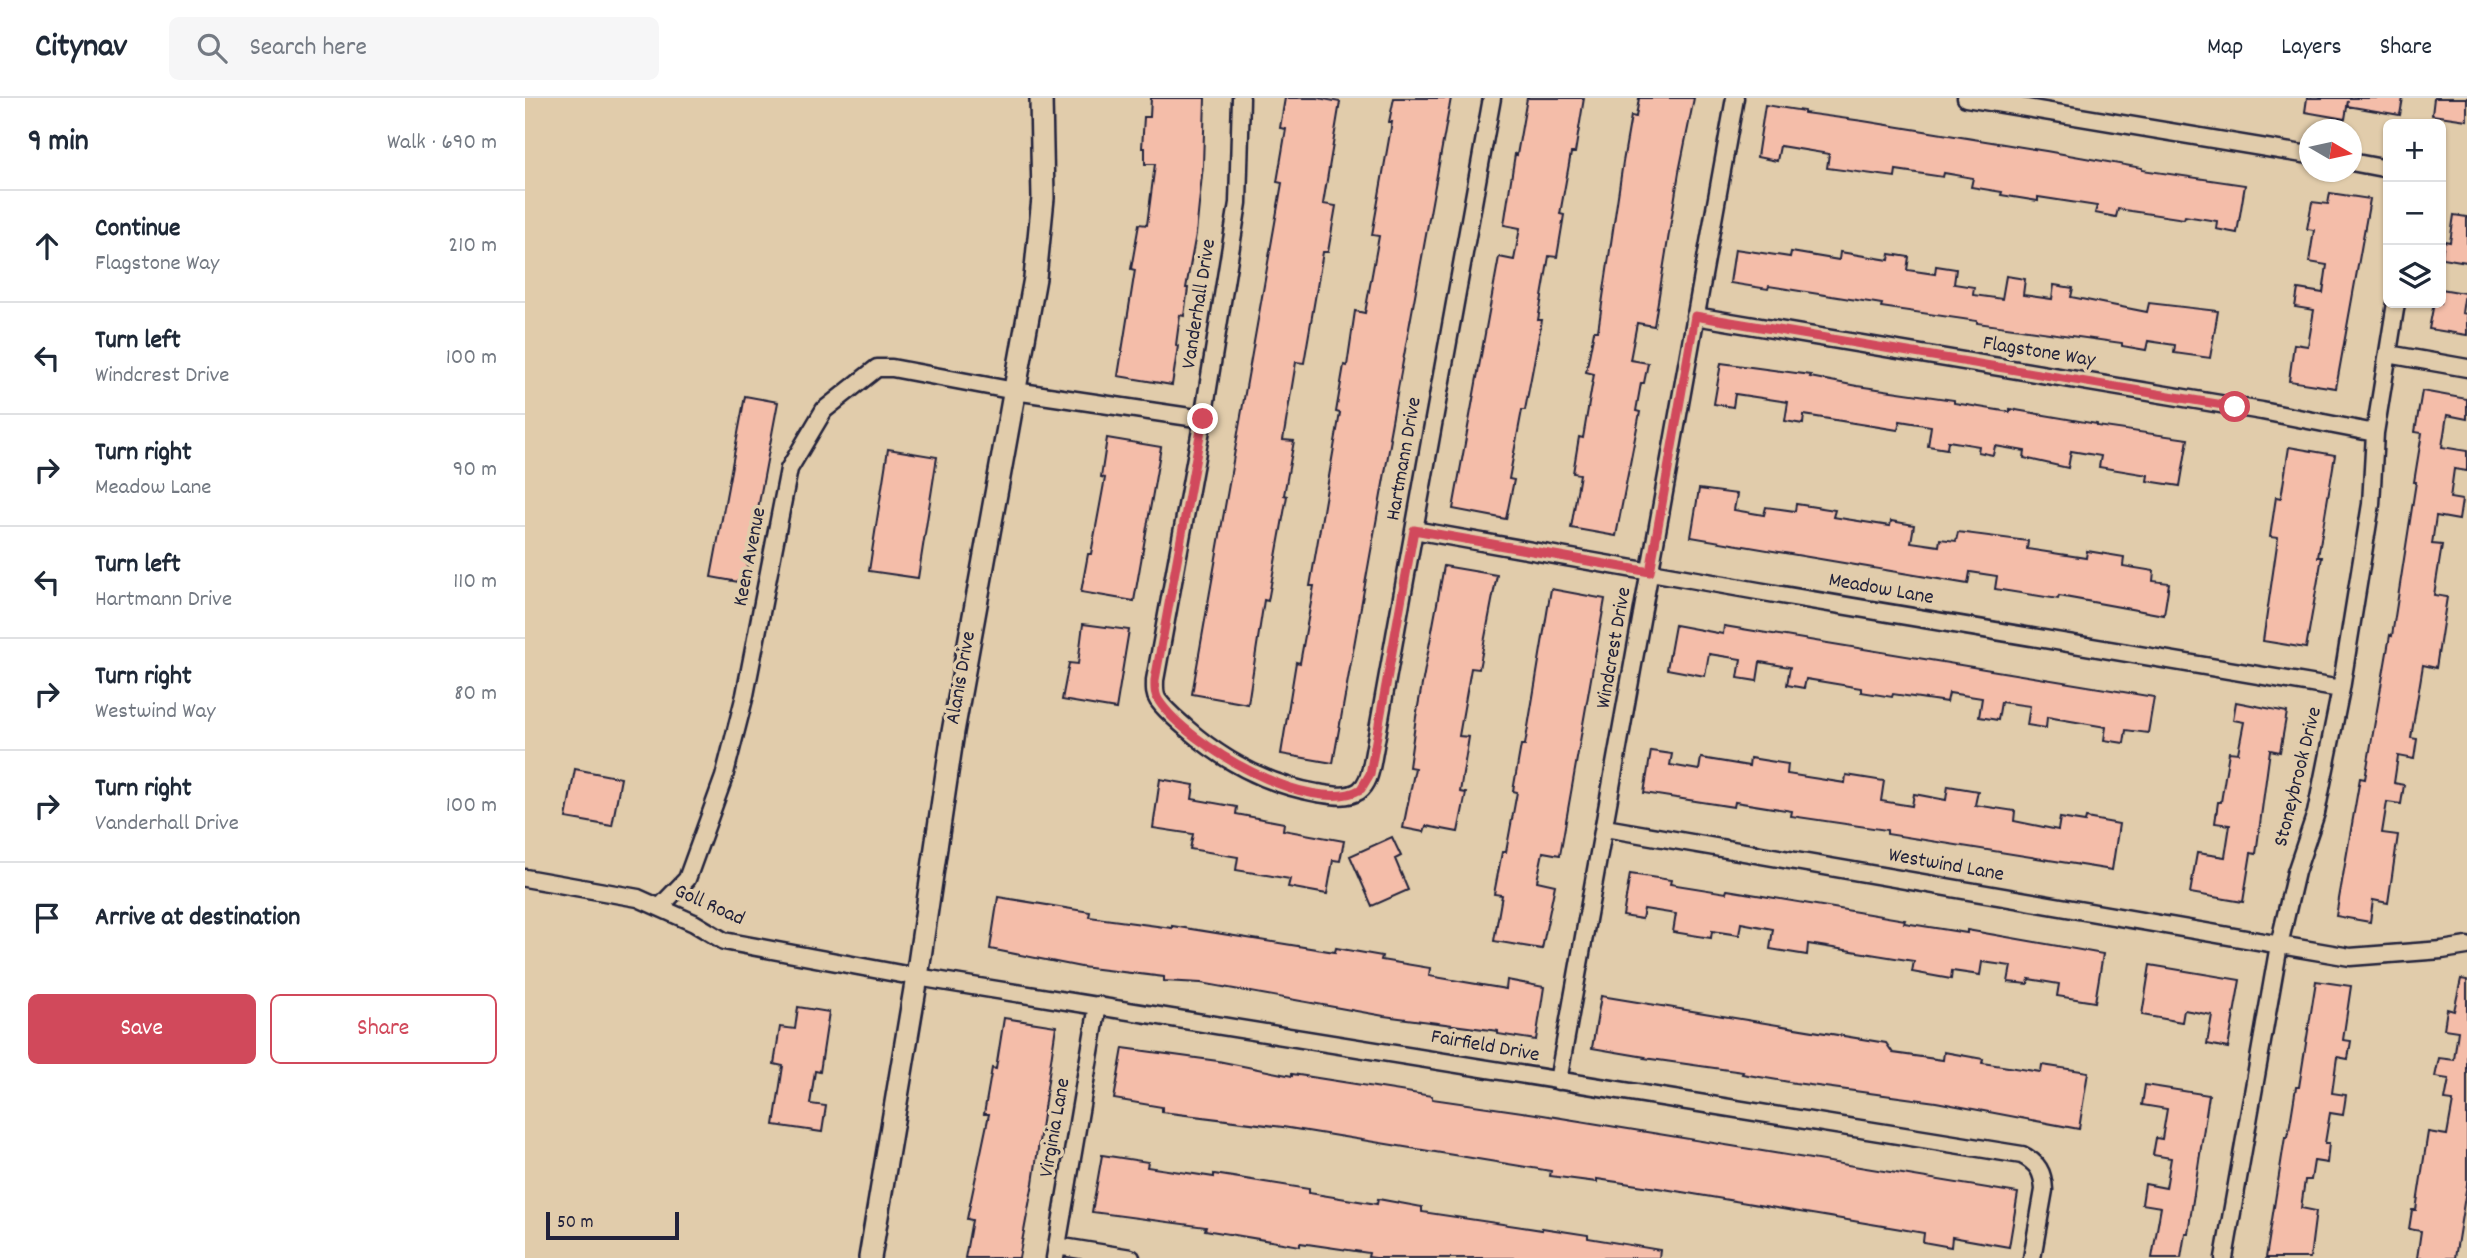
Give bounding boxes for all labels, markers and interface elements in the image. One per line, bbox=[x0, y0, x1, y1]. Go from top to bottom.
search box bbox=[169, 17, 659, 80]
text: Citynav bbox=[35, 25, 127, 72]
icon: search bbox=[193, 29, 231, 67]
text: Search here bbox=[249, 30, 367, 67]
text: Map bbox=[2207, 31, 2243, 65]
text: Layers bbox=[2281, 31, 2342, 65]
text: Share bbox=[2380, 31, 2432, 65]
north arrow bbox=[2299, 119, 2362, 182]
map controls bbox=[2383, 119, 2446, 308]
button: + bbox=[2383, 119, 2446, 182]
text: 9 min bbox=[28, 122, 89, 165]
text: Walk · 690 m bbox=[387, 127, 497, 160]
button: − bbox=[2383, 182, 2446, 245]
text: Continue bbox=[95, 211, 180, 248]
icon: ahead bbox=[28, 227, 66, 265]
text: 210 m bbox=[448, 230, 497, 263]
street label: Vanderhall Drive bbox=[1175, 237, 1225, 371]
button: layers bbox=[2383, 245, 2446, 308]
text: Flagstone Way bbox=[95, 248, 219, 281]
text: Turn left bbox=[95, 323, 181, 360]
street label: Flagstone Way bbox=[1981, 329, 2098, 377]
icon: left bbox=[28, 339, 66, 377]
text: 100 m bbox=[446, 342, 497, 375]
text: Windcrest Drive bbox=[95, 360, 229, 393]
route start bbox=[2219, 391, 2250, 422]
street label: Hartmann Drive bbox=[1379, 395, 1431, 523]
route end bbox=[1187, 403, 1218, 434]
text: Turn right bbox=[95, 435, 192, 472]
icon: right bbox=[28, 451, 66, 489]
text: 90 m bbox=[453, 454, 497, 487]
text: Meadow Lane bbox=[95, 472, 211, 505]
street label: Keen Avenue bbox=[727, 505, 775, 609]
text: Turn left bbox=[95, 547, 181, 584]
icon: left bbox=[28, 563, 66, 601]
text: 110 m bbox=[453, 566, 497, 599]
street label: Meadow Lane bbox=[1826, 566, 1936, 614]
text: Hartmann Drive bbox=[95, 584, 232, 617]
street label: Windcrest Drive bbox=[1590, 585, 1640, 711]
street label: Alanis Drive bbox=[939, 629, 985, 727]
text: Turn right bbox=[95, 659, 192, 696]
icon: right bbox=[28, 675, 66, 713]
text: 80 m bbox=[454, 678, 497, 711]
text: Westwind Way bbox=[95, 696, 216, 729]
street label: Stoneybrook Drive bbox=[2267, 704, 2331, 850]
text: Turn right bbox=[95, 771, 192, 808]
icon: right bbox=[28, 787, 66, 825]
text: 100 m bbox=[446, 790, 497, 823]
text: Vanderhall Drive bbox=[95, 808, 239, 841]
street label: Westwind Lane bbox=[1886, 841, 2006, 891]
street label: Goll Road bbox=[669, 877, 749, 935]
icon: arrive bbox=[28, 899, 66, 937]
text: Arrive at destination bbox=[95, 900, 300, 937]
button: Save bbox=[28, 994, 256, 1064]
button: Share bbox=[270, 994, 497, 1064]
street label: Fairfield Drive bbox=[1428, 1023, 1542, 1071]
street label: Virginia Lane bbox=[1033, 1076, 1079, 1180]
scale bar bbox=[546, 1209, 679, 1241]
text: 50 m bbox=[557, 1210, 594, 1237]

